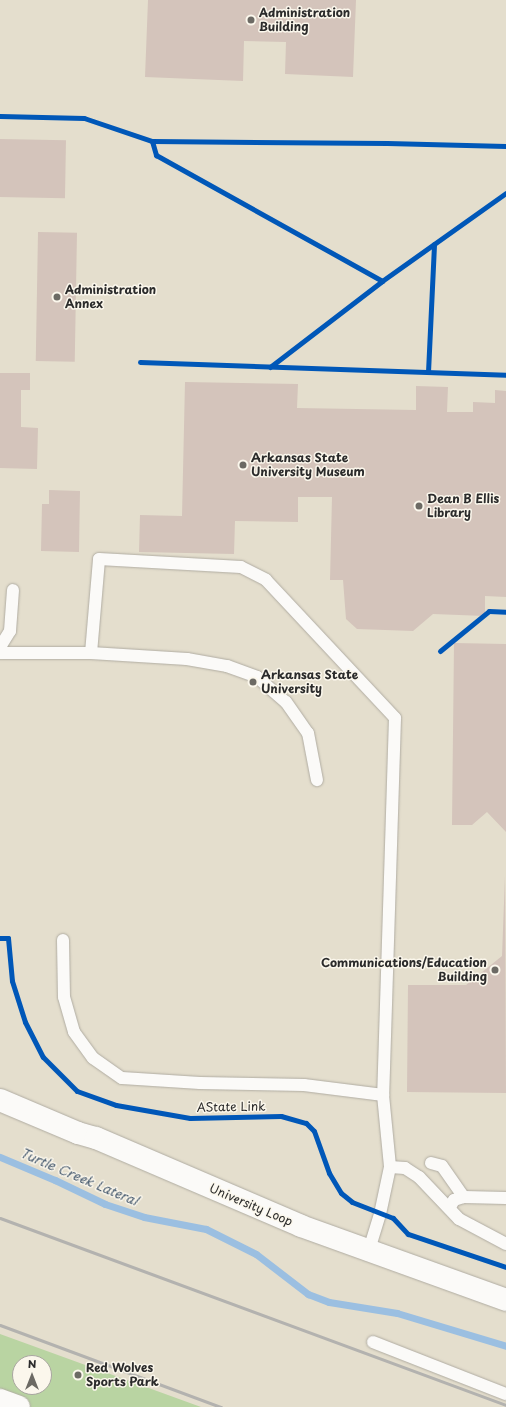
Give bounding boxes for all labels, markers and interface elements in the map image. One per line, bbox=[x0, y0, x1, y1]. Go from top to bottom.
place label: Administration Building bbox=[259, 6, 350, 34]
marker: Administration Building bbox=[246, 15, 256, 25]
place label: Administration Annex bbox=[65, 283, 156, 311]
marker: Administration Annex bbox=[52, 292, 62, 302]
place label: Arkansas State University Museum bbox=[251, 451, 365, 479]
marker: Arkansas State University Museum bbox=[238, 460, 248, 470]
place label: Dean B Ellis Library bbox=[427, 492, 499, 520]
marker: Dean B Ellis Library bbox=[414, 501, 424, 511]
place label: Arkansas State University bbox=[261, 668, 358, 696]
marker: Arkansas State University bbox=[248, 677, 258, 687]
place label: Communications/Education Building bbox=[321, 956, 487, 984]
marker: Communications/Education Building bbox=[490, 965, 500, 975]
street label: AState Link bbox=[197, 1099, 265, 1115]
water label: Turtle Creek Lateral bbox=[17, 1145, 141, 1209]
street label: University Loop bbox=[207, 1181, 295, 1229]
north arrow bbox=[12, 1355, 52, 1395]
text: N bbox=[28, 1355, 36, 1372]
place label: Red Wolves Sports Park bbox=[86, 1361, 159, 1389]
marker: Red Wolves Sports Park bbox=[73, 1370, 83, 1380]

